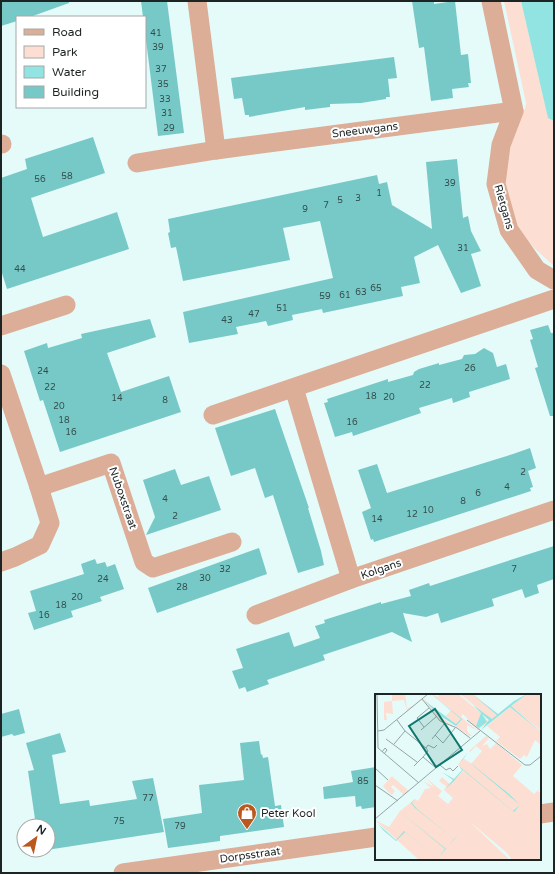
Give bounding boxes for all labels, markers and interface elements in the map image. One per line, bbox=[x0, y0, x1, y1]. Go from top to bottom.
legend bbox=[16, 16, 146, 108]
text: Road bbox=[52, 25, 82, 39]
house number: 41 bbox=[150, 28, 162, 39]
house number: 39 bbox=[152, 42, 164, 53]
text: Park bbox=[52, 45, 78, 59]
house number: 37 bbox=[155, 64, 167, 75]
text: Water bbox=[52, 65, 87, 79]
house number: 35 bbox=[157, 79, 169, 90]
text: Building bbox=[52, 85, 99, 99]
house number: 33 bbox=[159, 94, 171, 105]
house number: 31 bbox=[161, 108, 173, 119]
street label: Sneeuwgans bbox=[331, 120, 399, 140]
house number: 29 bbox=[163, 123, 175, 134]
house number: 58 bbox=[61, 171, 73, 182]
house number: 56 bbox=[34, 174, 46, 185]
house number: 39 bbox=[444, 178, 456, 189]
street label: Rietgans bbox=[491, 183, 517, 231]
house number: 1 bbox=[376, 188, 382, 199]
house number: 3 bbox=[355, 193, 361, 204]
house number: 5 bbox=[337, 195, 343, 206]
house number: 7 bbox=[323, 200, 329, 211]
house number: 9 bbox=[302, 204, 308, 215]
house number: 31 bbox=[457, 243, 469, 254]
house number: 44 bbox=[14, 264, 26, 275]
house number: 65 bbox=[370, 283, 382, 294]
house number: 63 bbox=[355, 287, 367, 298]
house number: 61 bbox=[339, 290, 351, 301]
house number: 59 bbox=[319, 291, 331, 302]
house number: 51 bbox=[276, 303, 288, 314]
house number: 47 bbox=[248, 309, 260, 320]
house number: 43 bbox=[221, 315, 233, 326]
house number: 26 bbox=[464, 363, 476, 374]
house number: 24 bbox=[37, 366, 49, 377]
house number: 22 bbox=[419, 380, 431, 391]
house number: 22 bbox=[44, 382, 56, 393]
house number: 18 bbox=[365, 391, 377, 402]
house number: 20 bbox=[383, 392, 395, 403]
house number: 14 bbox=[111, 393, 123, 404]
house number: 8 bbox=[162, 395, 168, 406]
house number: 20 bbox=[53, 401, 65, 412]
house number: 18 bbox=[58, 415, 70, 426]
house number: 16 bbox=[346, 417, 358, 428]
house number: 16 bbox=[65, 427, 77, 438]
street label: Nuboxstraat bbox=[106, 465, 140, 531]
house number: 2 bbox=[520, 467, 526, 478]
house number: 4 bbox=[504, 482, 510, 493]
house number: 6 bbox=[475, 488, 481, 499]
house number: 4 bbox=[162, 494, 168, 505]
house number: 8 bbox=[460, 496, 466, 507]
house number: 10 bbox=[422, 505, 434, 516]
house number: 12 bbox=[406, 509, 418, 520]
house number: 2 bbox=[172, 511, 178, 522]
house number: 14 bbox=[371, 514, 383, 525]
street label: Kolgans bbox=[359, 556, 403, 582]
house number: 32 bbox=[219, 564, 231, 575]
house number: 7 bbox=[511, 564, 517, 575]
house number: 30 bbox=[199, 573, 211, 584]
house number: 24 bbox=[97, 574, 109, 585]
house number: 28 bbox=[176, 582, 188, 593]
house number: 20 bbox=[71, 592, 83, 603]
house number: 18 bbox=[55, 600, 67, 611]
house number: 16 bbox=[38, 610, 50, 621]
inset map bbox=[375, 694, 541, 860]
house number: 85 bbox=[357, 776, 369, 787]
house number: 77 bbox=[142, 793, 154, 804]
shop icon: Peter Kool bbox=[236, 802, 258, 830]
place label: Peter Kool bbox=[261, 807, 315, 820]
house number: 75 bbox=[113, 816, 125, 827]
north arrow bbox=[16, 818, 56, 858]
house number: 79 bbox=[174, 821, 186, 832]
text: N bbox=[34, 822, 48, 838]
street label: Dorpsstraat bbox=[219, 844, 281, 866]

